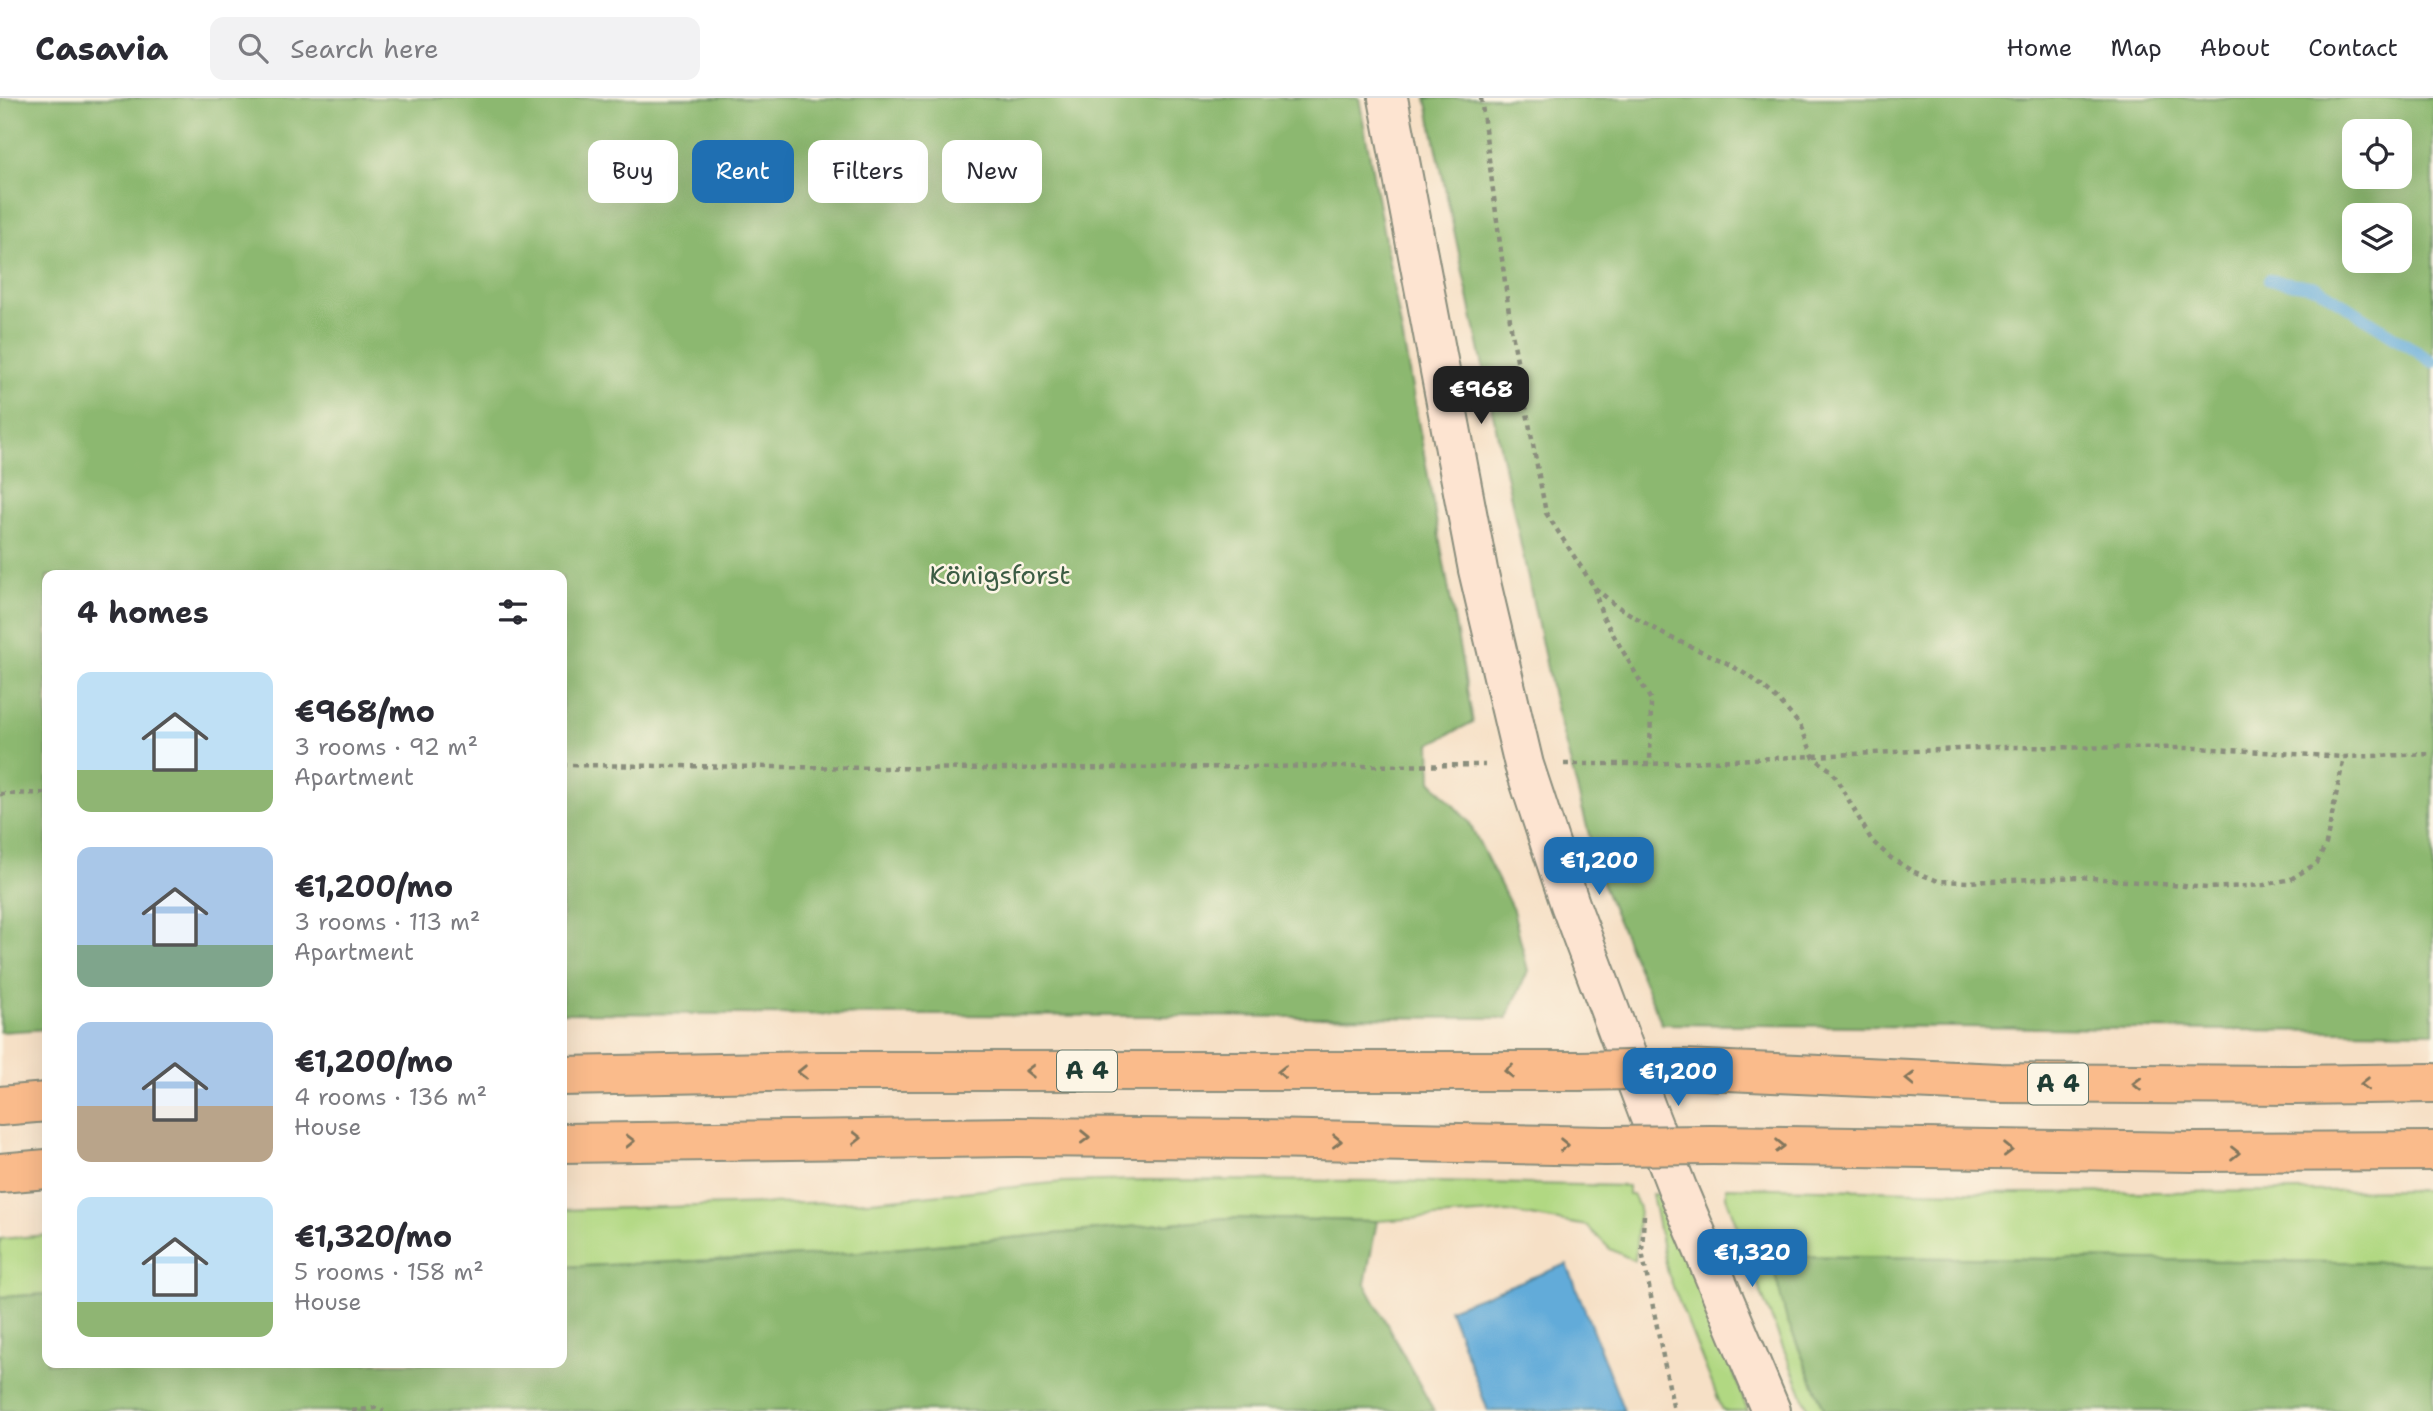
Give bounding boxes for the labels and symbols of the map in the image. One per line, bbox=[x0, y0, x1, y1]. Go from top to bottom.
pin: €968 bbox=[1440, 366, 1522, 426]
park label: Königsforst bbox=[929, 557, 1071, 592]
pin: €1,200 bbox=[1542, 838, 1656, 897]
pin: €1,200 bbox=[1621, 1048, 1735, 1108]
road number: A 4 bbox=[1057, 1051, 1117, 1091]
one-way arrow bbox=[1024, 1063, 1035, 1078]
one-way arrow bbox=[1504, 1063, 1514, 1079]
one-way arrow bbox=[797, 1064, 808, 1079]
road number: A 4 bbox=[2028, 1064, 2088, 1104]
one-way arrow bbox=[1276, 1065, 1287, 1080]
one-way arrow bbox=[1904, 1072, 1915, 1087]
one-way arrow bbox=[2132, 1076, 2142, 1092]
one-way arrow bbox=[2359, 1076, 2370, 1092]
one-way arrow bbox=[853, 1130, 863, 1146]
one-way arrow bbox=[1079, 1130, 1090, 1145]
one-way arrow bbox=[625, 1133, 636, 1149]
one-way arrow bbox=[1331, 1133, 1342, 1148]
one-way arrow bbox=[1559, 1138, 1570, 1153]
one-way arrow bbox=[1775, 1138, 1786, 1154]
one-way arrow bbox=[2003, 1142, 2013, 1158]
one-way arrow bbox=[2230, 1145, 2241, 1161]
pin: €1,320 bbox=[1695, 1230, 1809, 1289]

